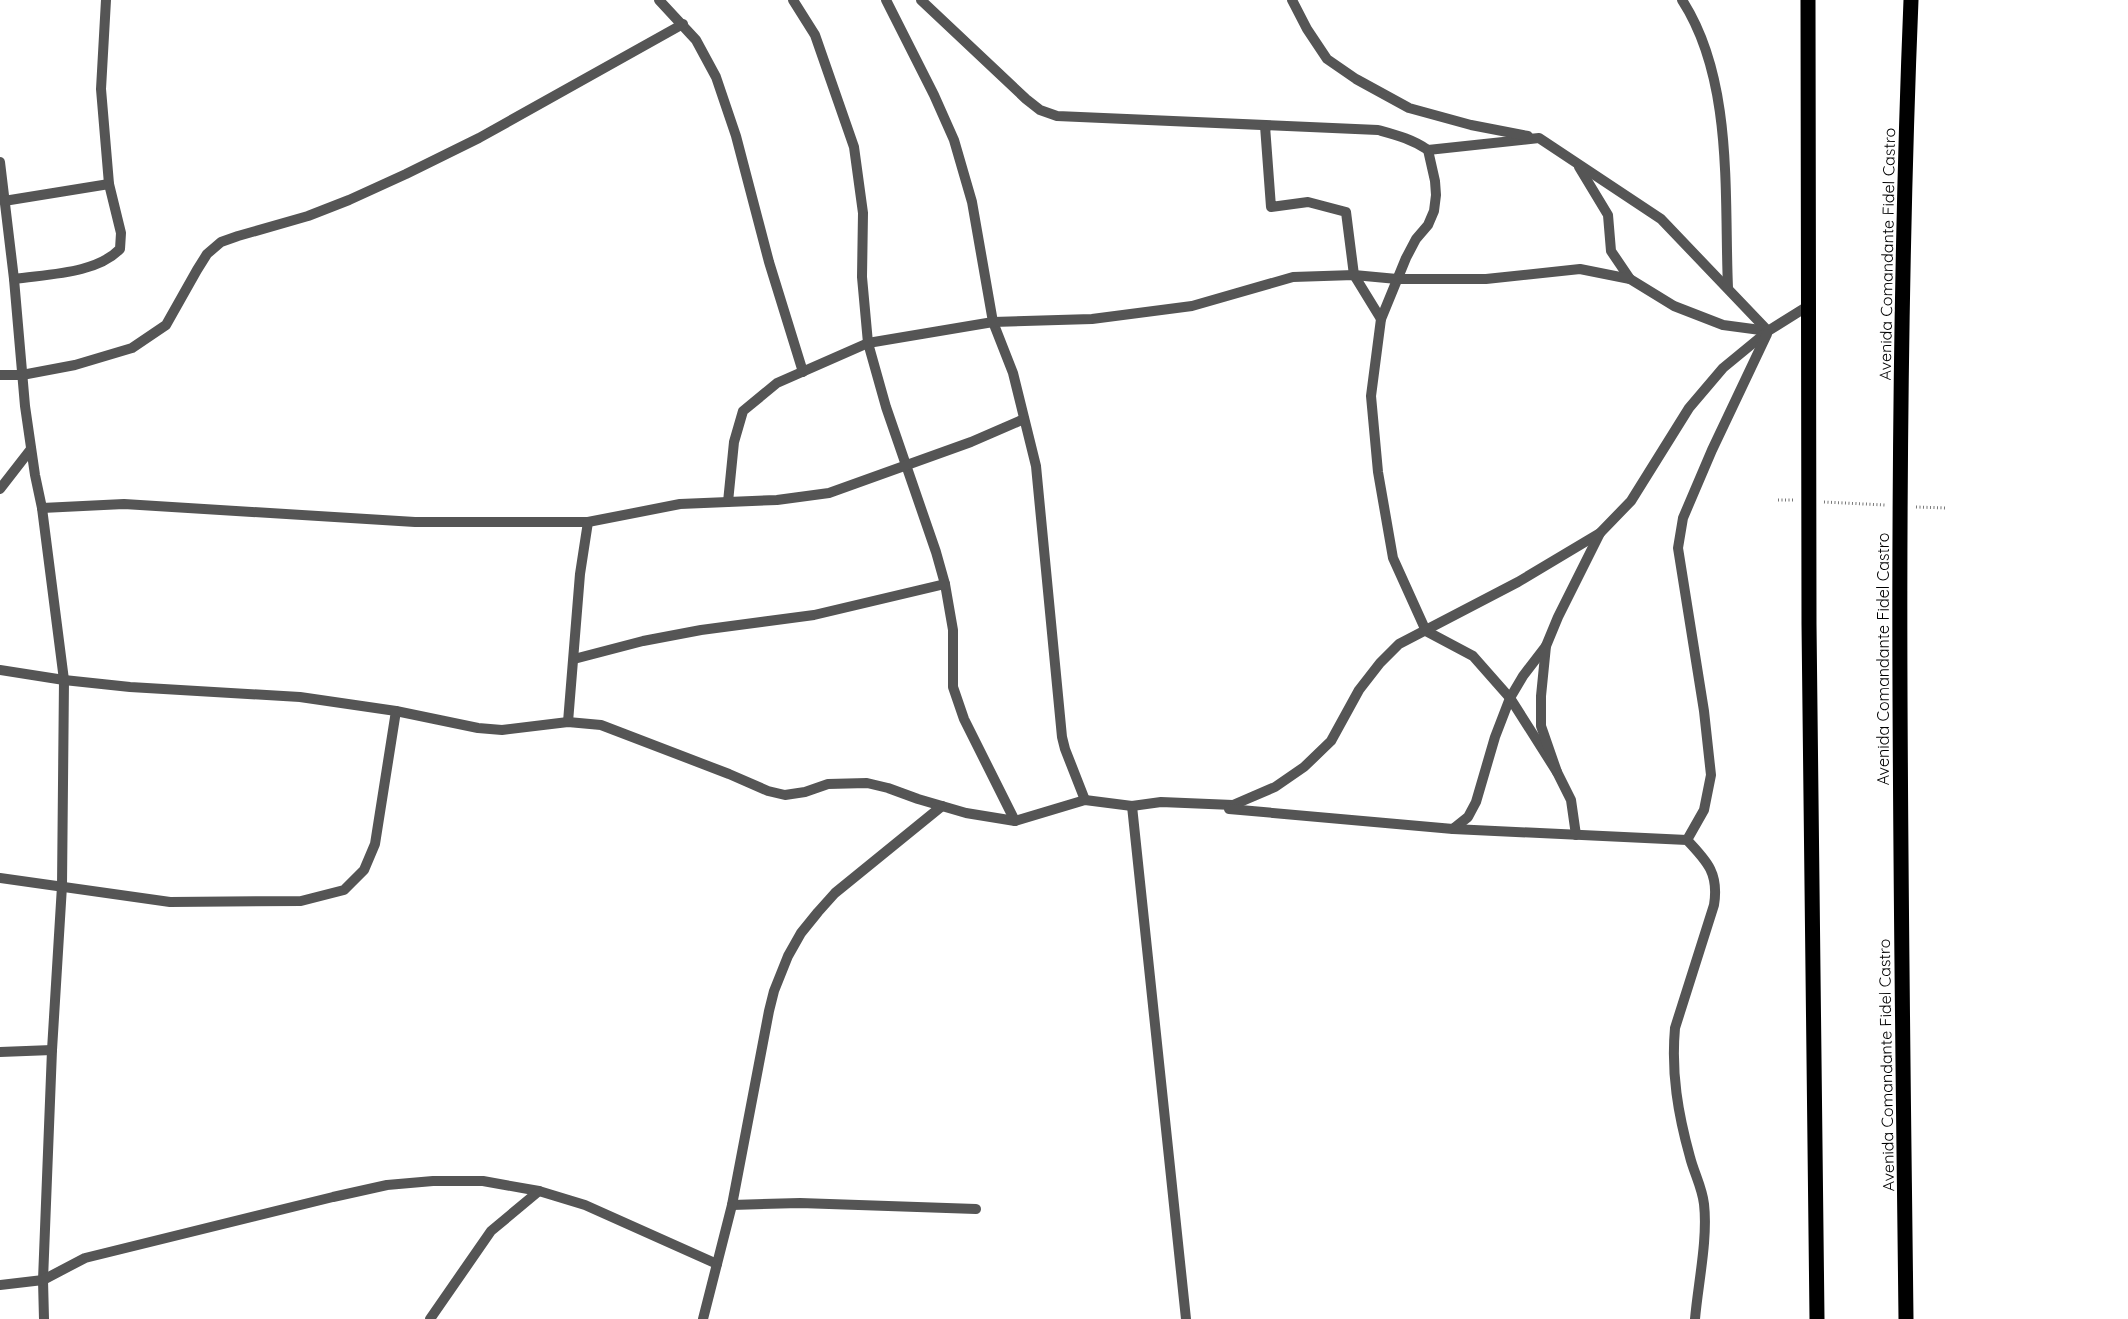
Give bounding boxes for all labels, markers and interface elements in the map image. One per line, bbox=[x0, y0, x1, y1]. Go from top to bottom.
street label: Avenida Comandante Fidel Castro bbox=[1875, 128, 1899, 380]
street label: Avenida Comandante Fidel Castro bbox=[1873, 533, 1893, 785]
street label: Avenida Comandante Fidel Castro bbox=[1874, 939, 1898, 1191]

